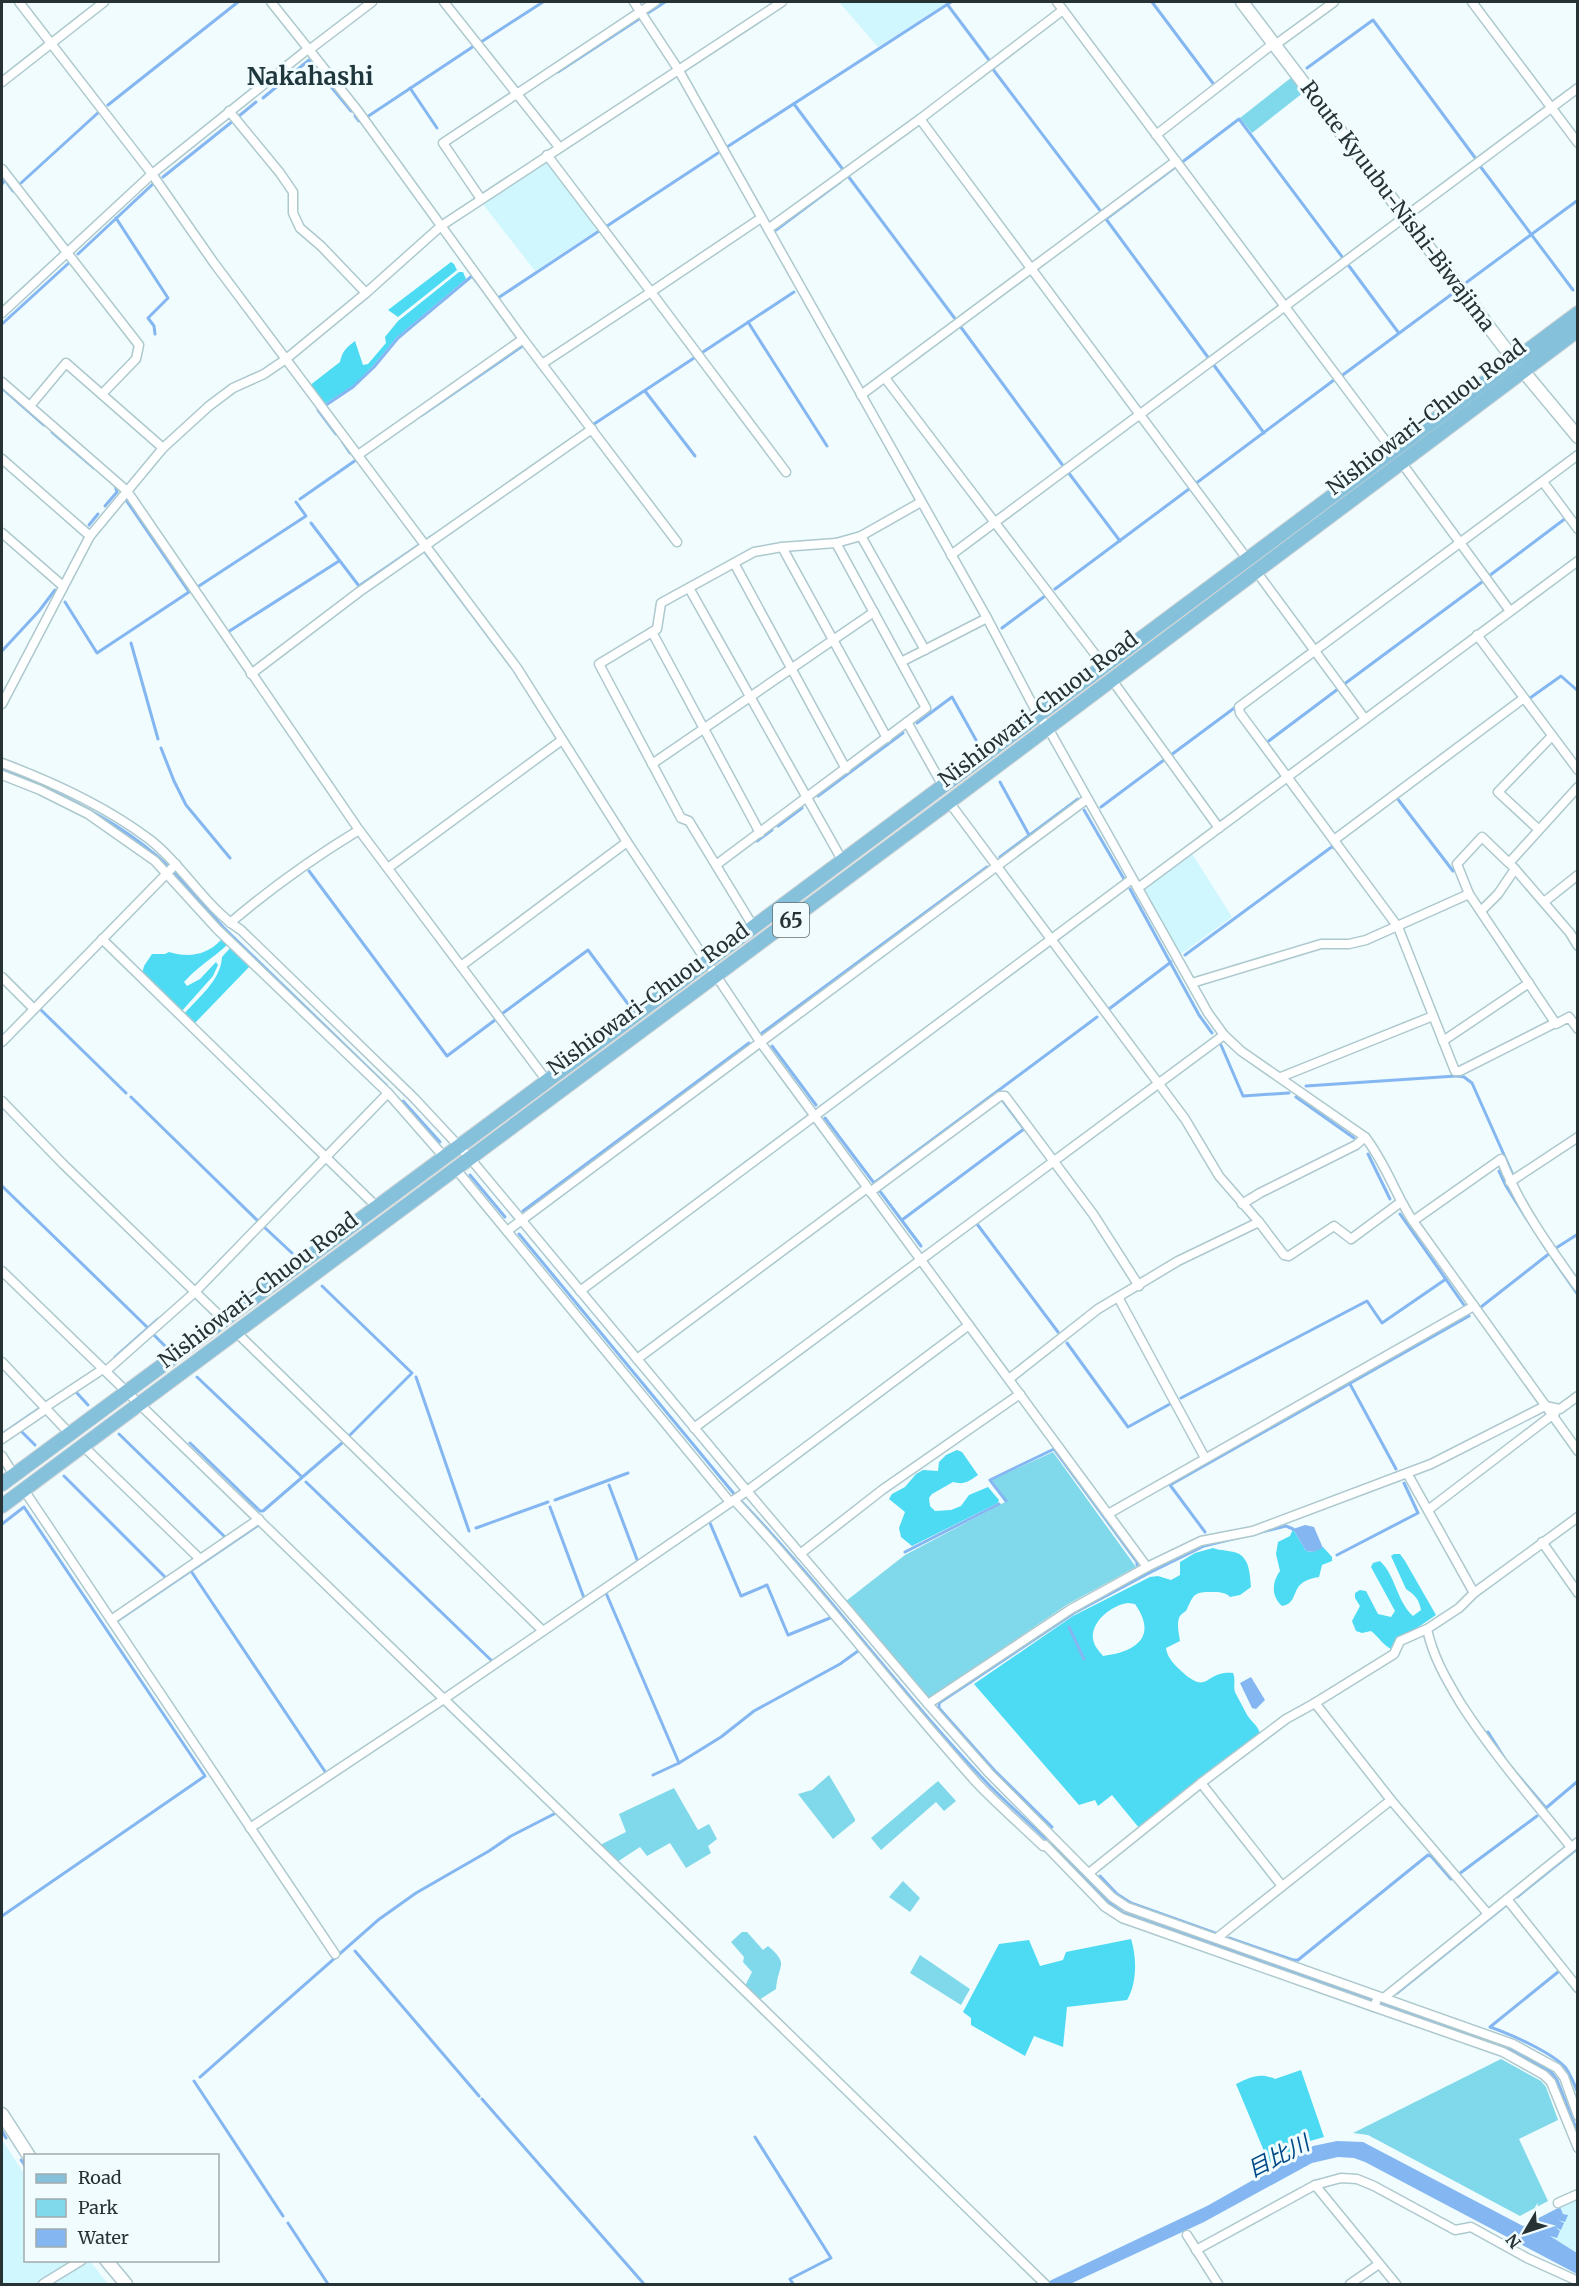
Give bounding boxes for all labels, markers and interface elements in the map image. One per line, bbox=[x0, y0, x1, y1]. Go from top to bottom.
district label: Nakahashi bbox=[247, 61, 373, 92]
street label: Route Kyuubu-Nishi-Biwajima bbox=[1295, 75, 1501, 337]
street label: Nishiowari-Chuou Road bbox=[1321, 333, 1531, 501]
street label: Nishiowari-Chuou Road bbox=[933, 625, 1143, 793]
road number: 65 bbox=[773, 903, 809, 937]
street label: Nishiowari-Chuou Road bbox=[542, 917, 754, 1081]
street label: Nishiowari-Chuou Road bbox=[153, 1206, 363, 1374]
water label: 目比川 bbox=[1242, 2128, 1316, 2183]
legend bbox=[24, 2154, 219, 2262]
text: Road bbox=[78, 2166, 122, 2189]
text: Park bbox=[78, 2196, 119, 2219]
north arrow bbox=[1495, 2202, 1555, 2262]
text: Water bbox=[77, 2226, 129, 2249]
text: N bbox=[1501, 2230, 1525, 2253]

